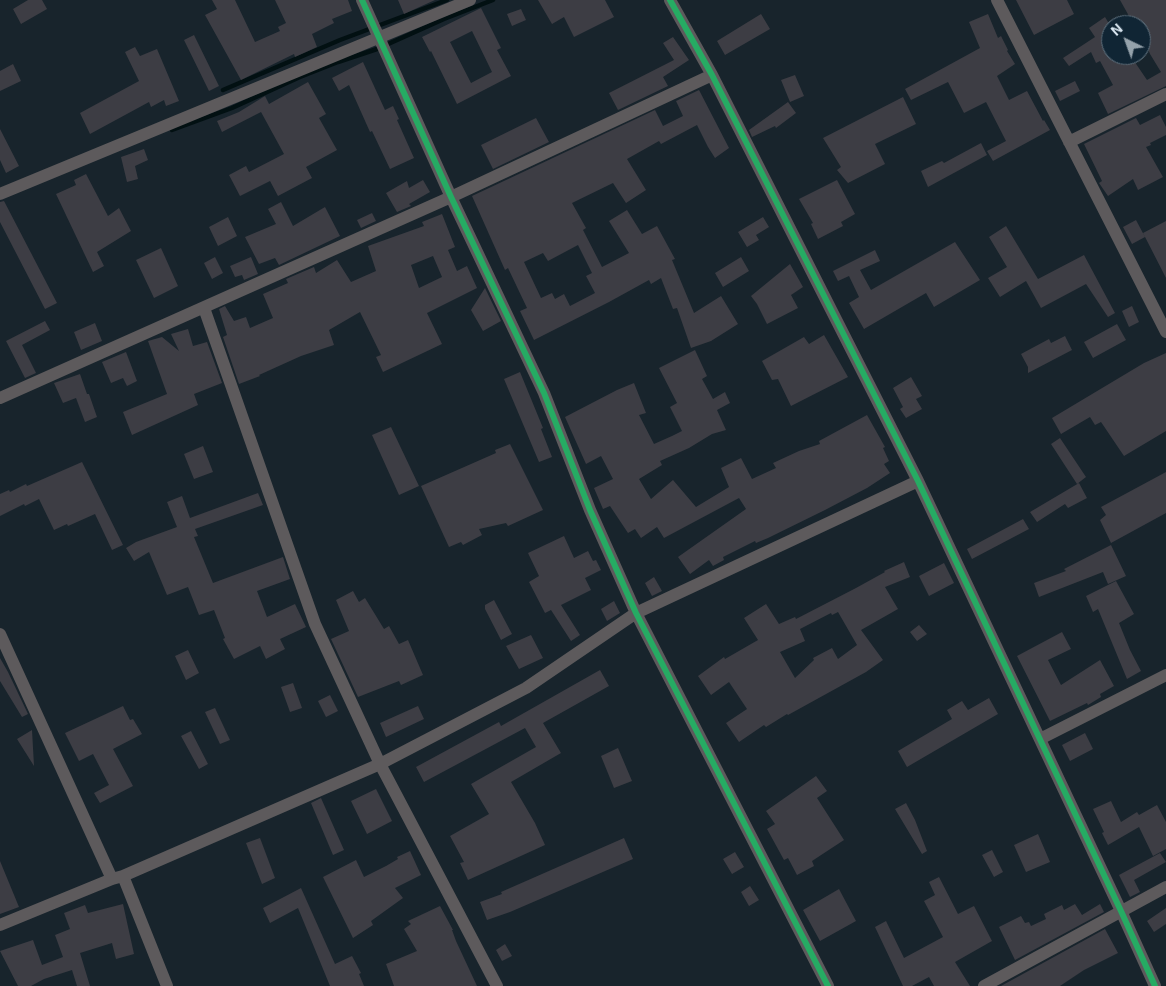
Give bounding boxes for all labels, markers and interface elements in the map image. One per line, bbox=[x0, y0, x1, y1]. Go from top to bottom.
north arrow bbox=[1101, 15, 1151, 65]
text: N bbox=[1107, 20, 1126, 39]

